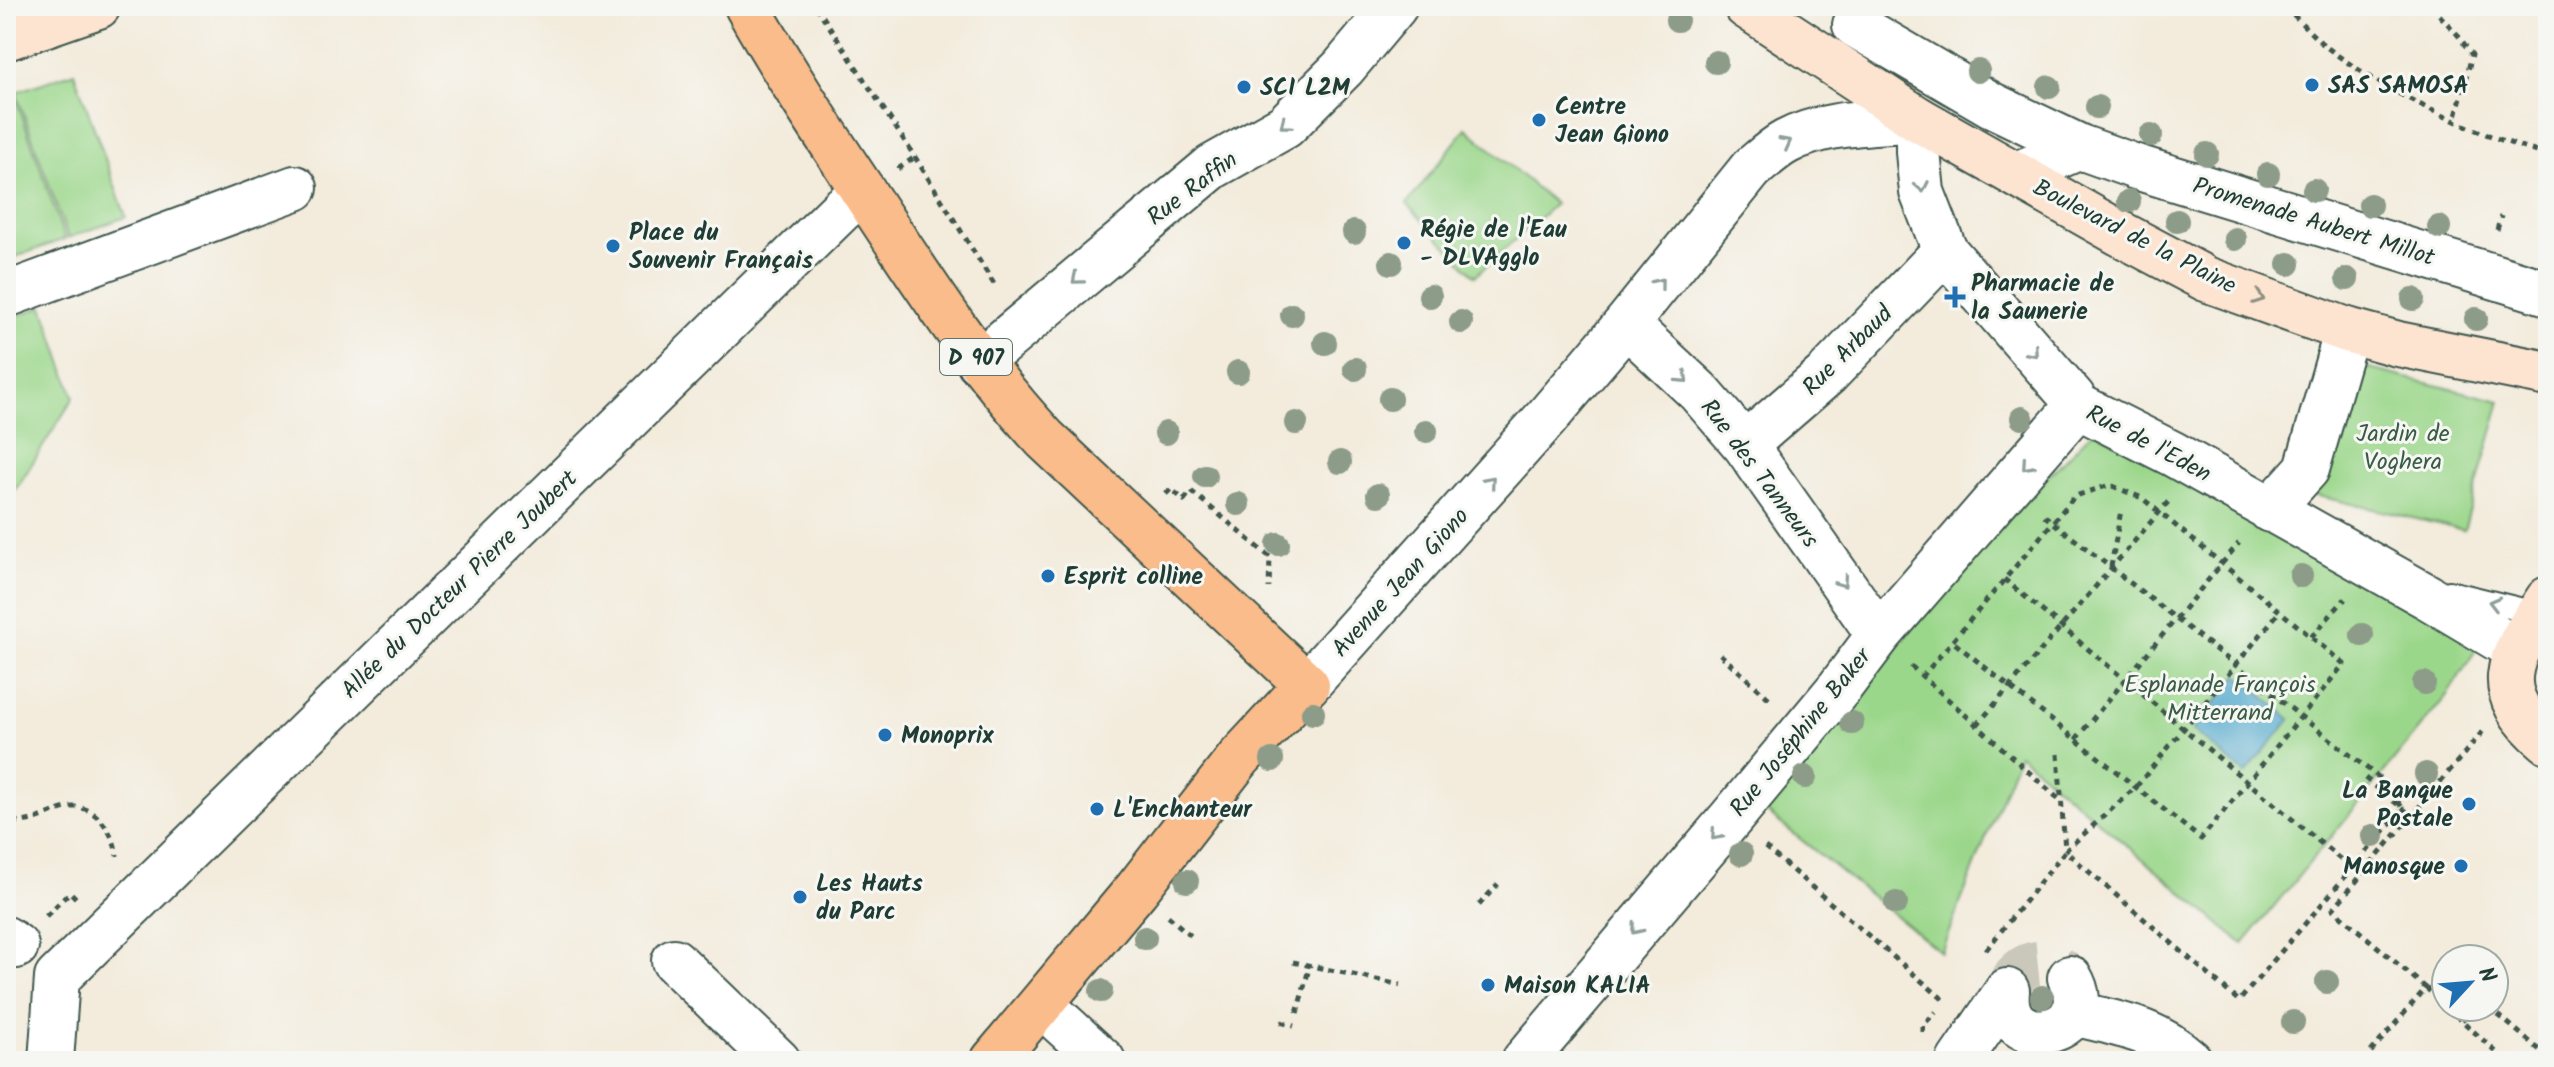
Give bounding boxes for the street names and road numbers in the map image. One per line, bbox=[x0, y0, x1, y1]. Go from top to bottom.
street label: Rue Raffin bbox=[1139, 142, 1247, 237]
street label: Promenade Aubert Millot bbox=[2188, 167, 2440, 278]
street label: Boulevard de la Plaine bbox=[2026, 169, 2243, 306]
street label: Rue Arbaud bbox=[1793, 296, 1904, 406]
road number: D 907 bbox=[940, 339, 1012, 375]
street label: Rue des Tanneurs bbox=[1689, 391, 1828, 557]
street label: Rue de l'Eden bbox=[2079, 395, 2218, 494]
street label: Allée du Docteur Pierre Joubert bbox=[333, 461, 588, 709]
street label: Avenue Jean Giono bbox=[1323, 499, 1480, 667]
street label: Rue Joséphine Baker bbox=[1720, 638, 1883, 826]

